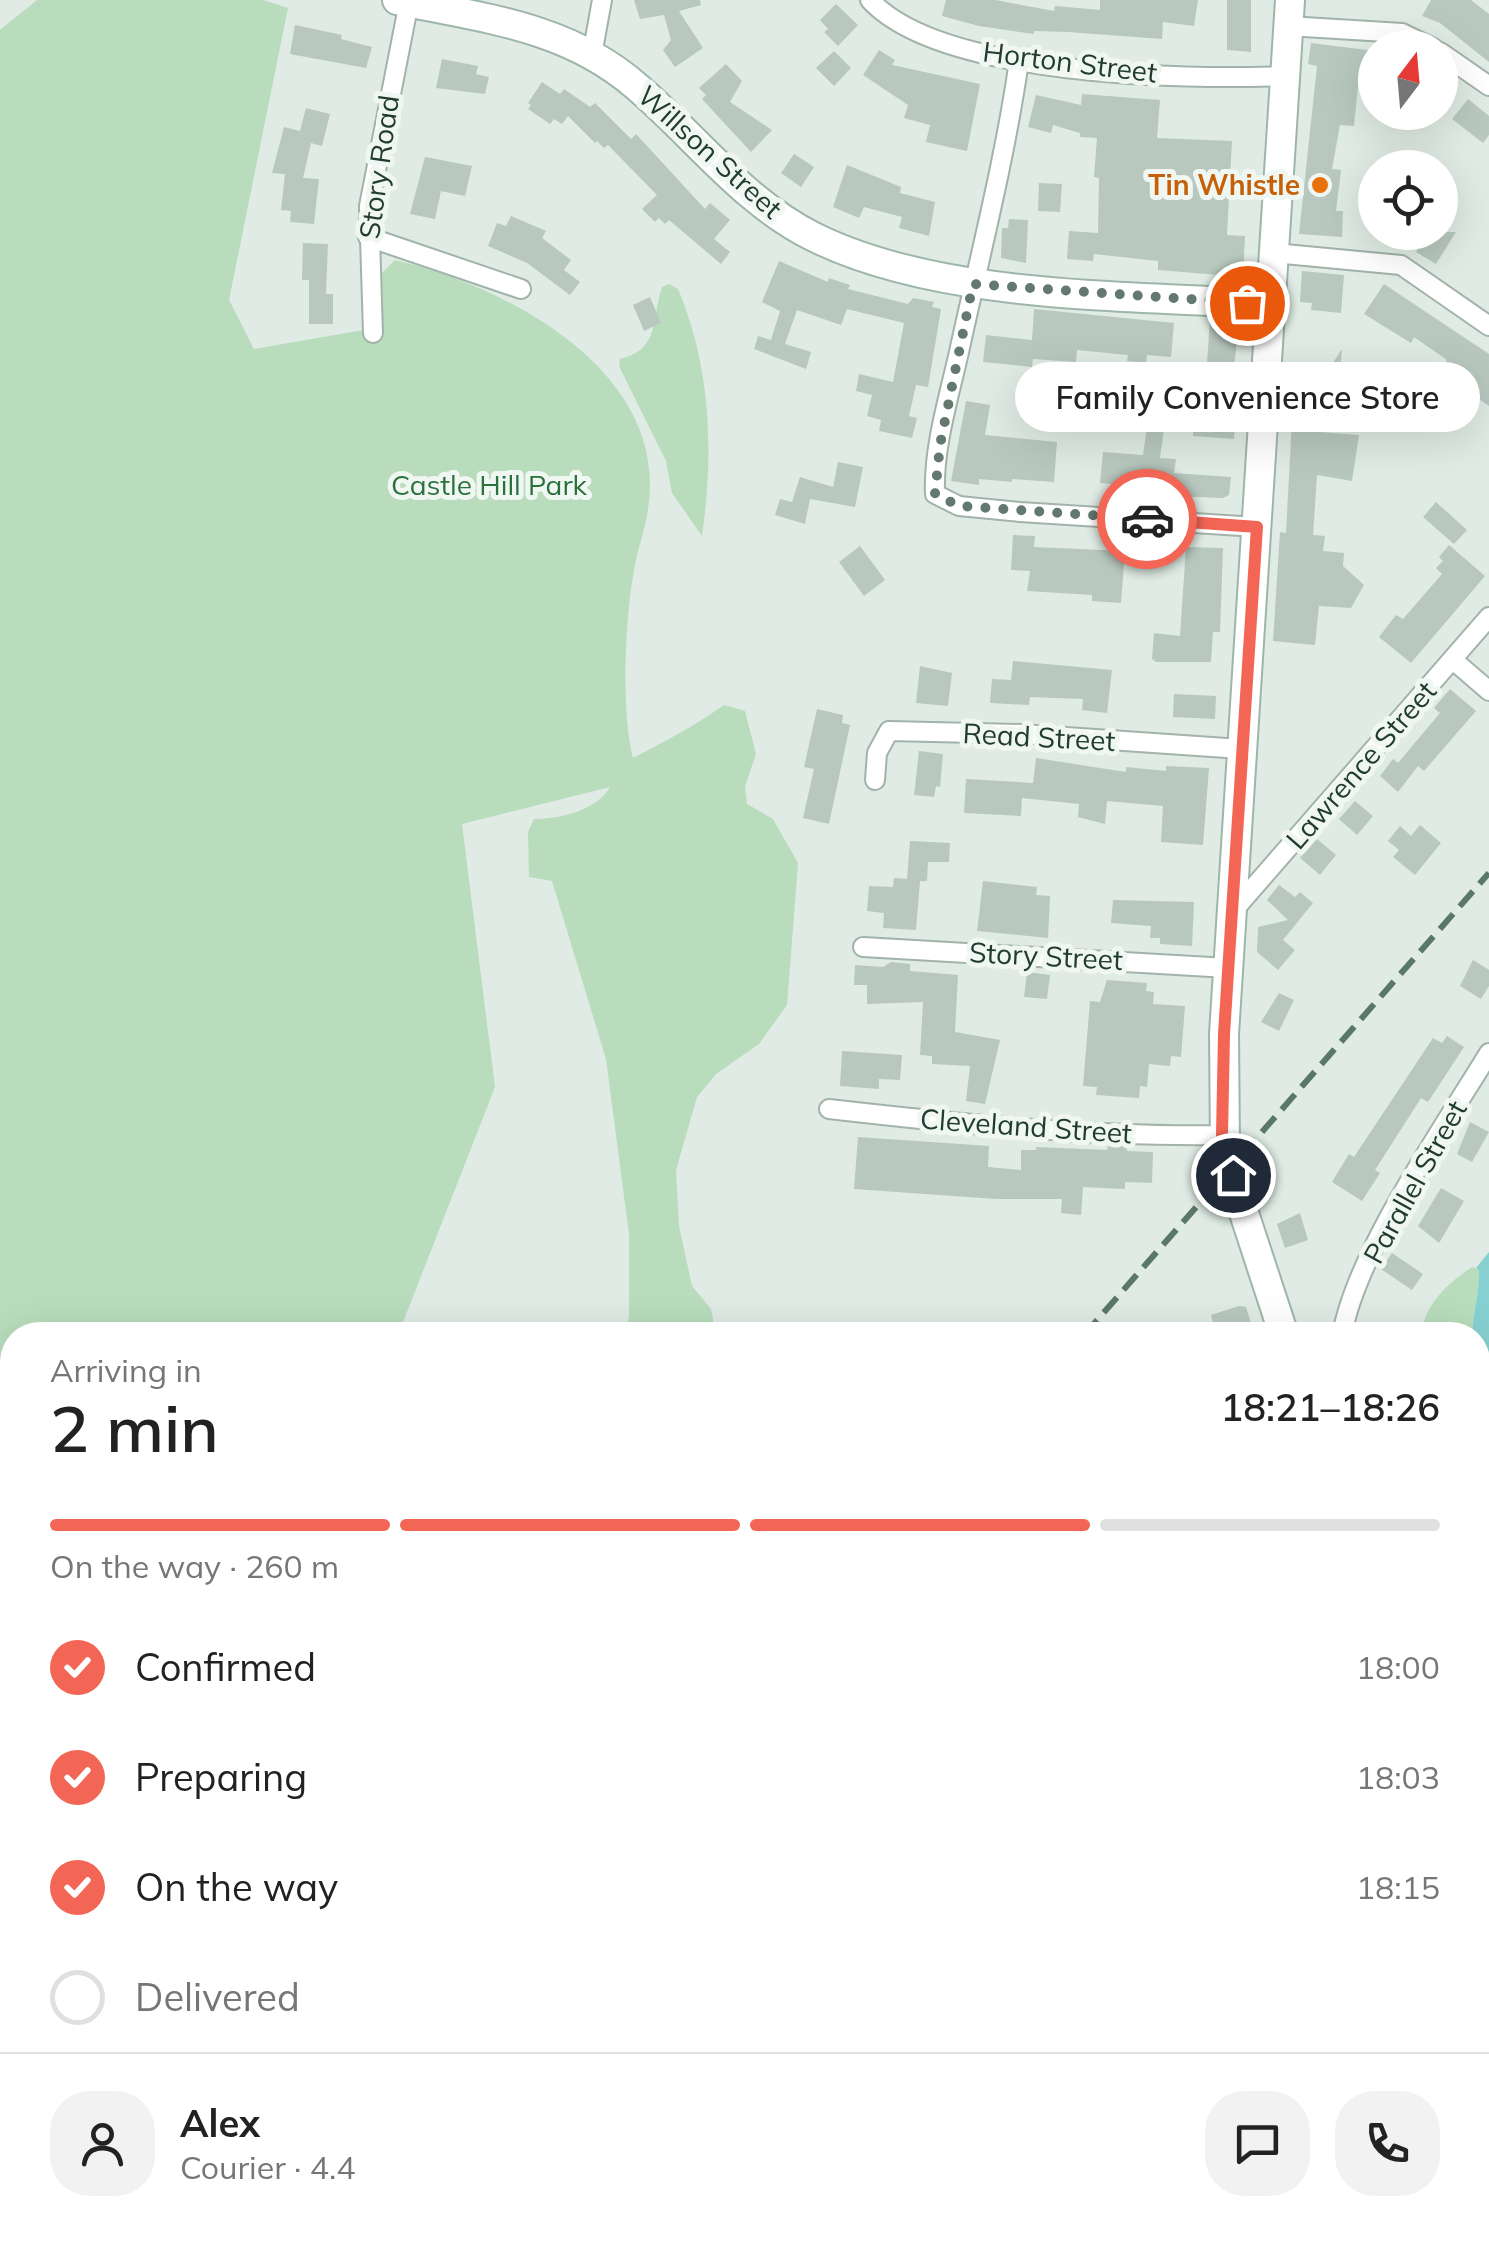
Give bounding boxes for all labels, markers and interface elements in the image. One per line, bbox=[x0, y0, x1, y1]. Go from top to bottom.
north arrow bbox=[1358, 30, 1458, 130]
map controls bbox=[1358, 30, 1458, 250]
street label: Horton Street bbox=[981, 33, 1159, 90]
street label: Willson Street bbox=[631, 78, 790, 226]
street label: Story Road bbox=[351, 93, 406, 241]
button: locate bbox=[1358, 150, 1458, 250]
place label: Tin Whistle bbox=[1148, 167, 1300, 202]
marker: Tin Whistle bbox=[1309, 174, 1331, 196]
pin bbox=[1205, 261, 1290, 346]
icon: bag bbox=[1220, 276, 1275, 331]
callout: Family Convenience Store bbox=[1014, 363, 1480, 433]
text: Family Convenience Store bbox=[1055, 377, 1440, 417]
park label: Castle Hill Park bbox=[391, 467, 588, 502]
courier bbox=[1097, 469, 1197, 569]
icon: car bbox=[1120, 492, 1175, 547]
street label: Lawrence Street bbox=[1278, 673, 1443, 856]
street label: Read Street bbox=[962, 715, 1116, 758]
street label: Story Street bbox=[968, 934, 1124, 977]
street label: Parallel Street bbox=[1355, 1094, 1474, 1269]
street label: Cleveland Street bbox=[919, 1101, 1133, 1150]
pin bbox=[1191, 1133, 1276, 1218]
icon: home bbox=[1206, 1148, 1261, 1203]
text: Arriving in bbox=[50, 1350, 202, 1390]
text: 18:21–18:26 bbox=[1220, 1383, 1440, 1431]
text: 2 min bbox=[50, 1387, 219, 1468]
text: On the way · 260 m bbox=[50, 1546, 339, 1586]
icon: check bbox=[50, 1640, 105, 1695]
text: Confirmed bbox=[135, 1643, 316, 1691]
text: 18:00 bbox=[1356, 1647, 1440, 1687]
icon: check bbox=[50, 1750, 105, 1805]
text: Preparing bbox=[135, 1753, 307, 1801]
text: 18:03 bbox=[1356, 1757, 1440, 1797]
icon: check bbox=[50, 1860, 105, 1915]
text: On the way bbox=[135, 1863, 338, 1911]
text: 18:15 bbox=[1356, 1867, 1440, 1907]
text: Delivered bbox=[135, 1973, 300, 2021]
button: person bbox=[50, 2091, 155, 2196]
button: chat bbox=[1205, 2091, 1310, 2196]
button: phone bbox=[1335, 2091, 1440, 2196]
text: Alex bbox=[180, 2099, 260, 2147]
text: Courier · 4.4 bbox=[180, 2147, 356, 2187]

